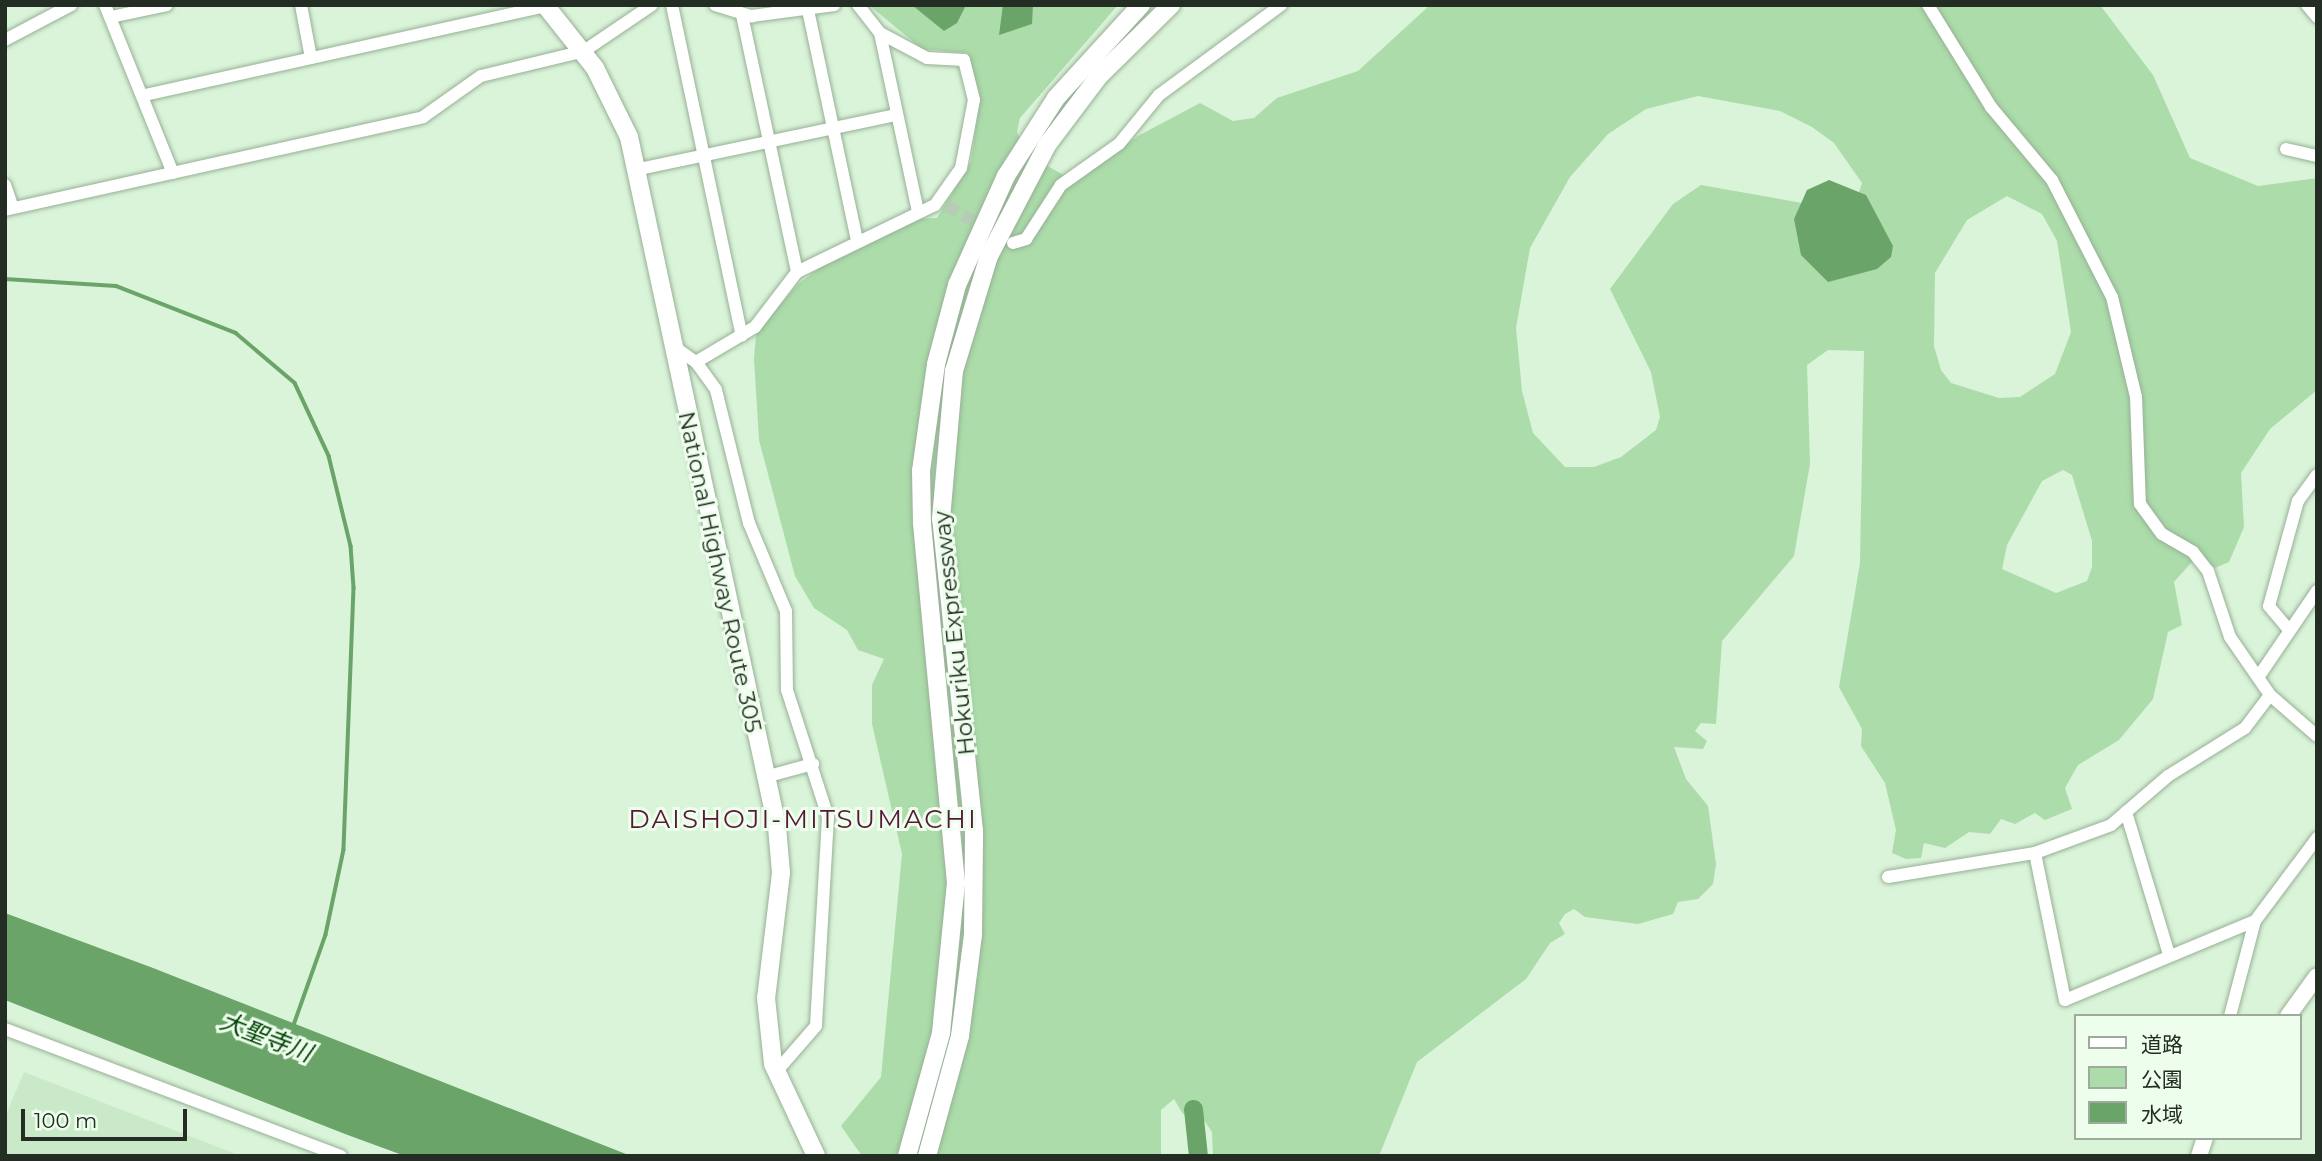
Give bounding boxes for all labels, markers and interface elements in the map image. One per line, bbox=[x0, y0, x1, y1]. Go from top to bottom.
street label: National Highway Route 305 bbox=[672, 409, 768, 735]
street label: Hokuriku Expressway bbox=[927, 509, 981, 757]
district label: DAISHOJI-MITSUMACHI bbox=[631, 804, 975, 836]
water label: 大聖寺川 bbox=[216, 1006, 316, 1068]
legend bbox=[2074, 1014, 2301, 1140]
text: 道路 bbox=[2141, 1032, 2183, 1057]
text: 公園 bbox=[2141, 1067, 2183, 1092]
scale bar bbox=[24, 1094, 191, 1138]
text: 水域 bbox=[2141, 1102, 2183, 1127]
text: 100 m bbox=[34, 1108, 97, 1133]

